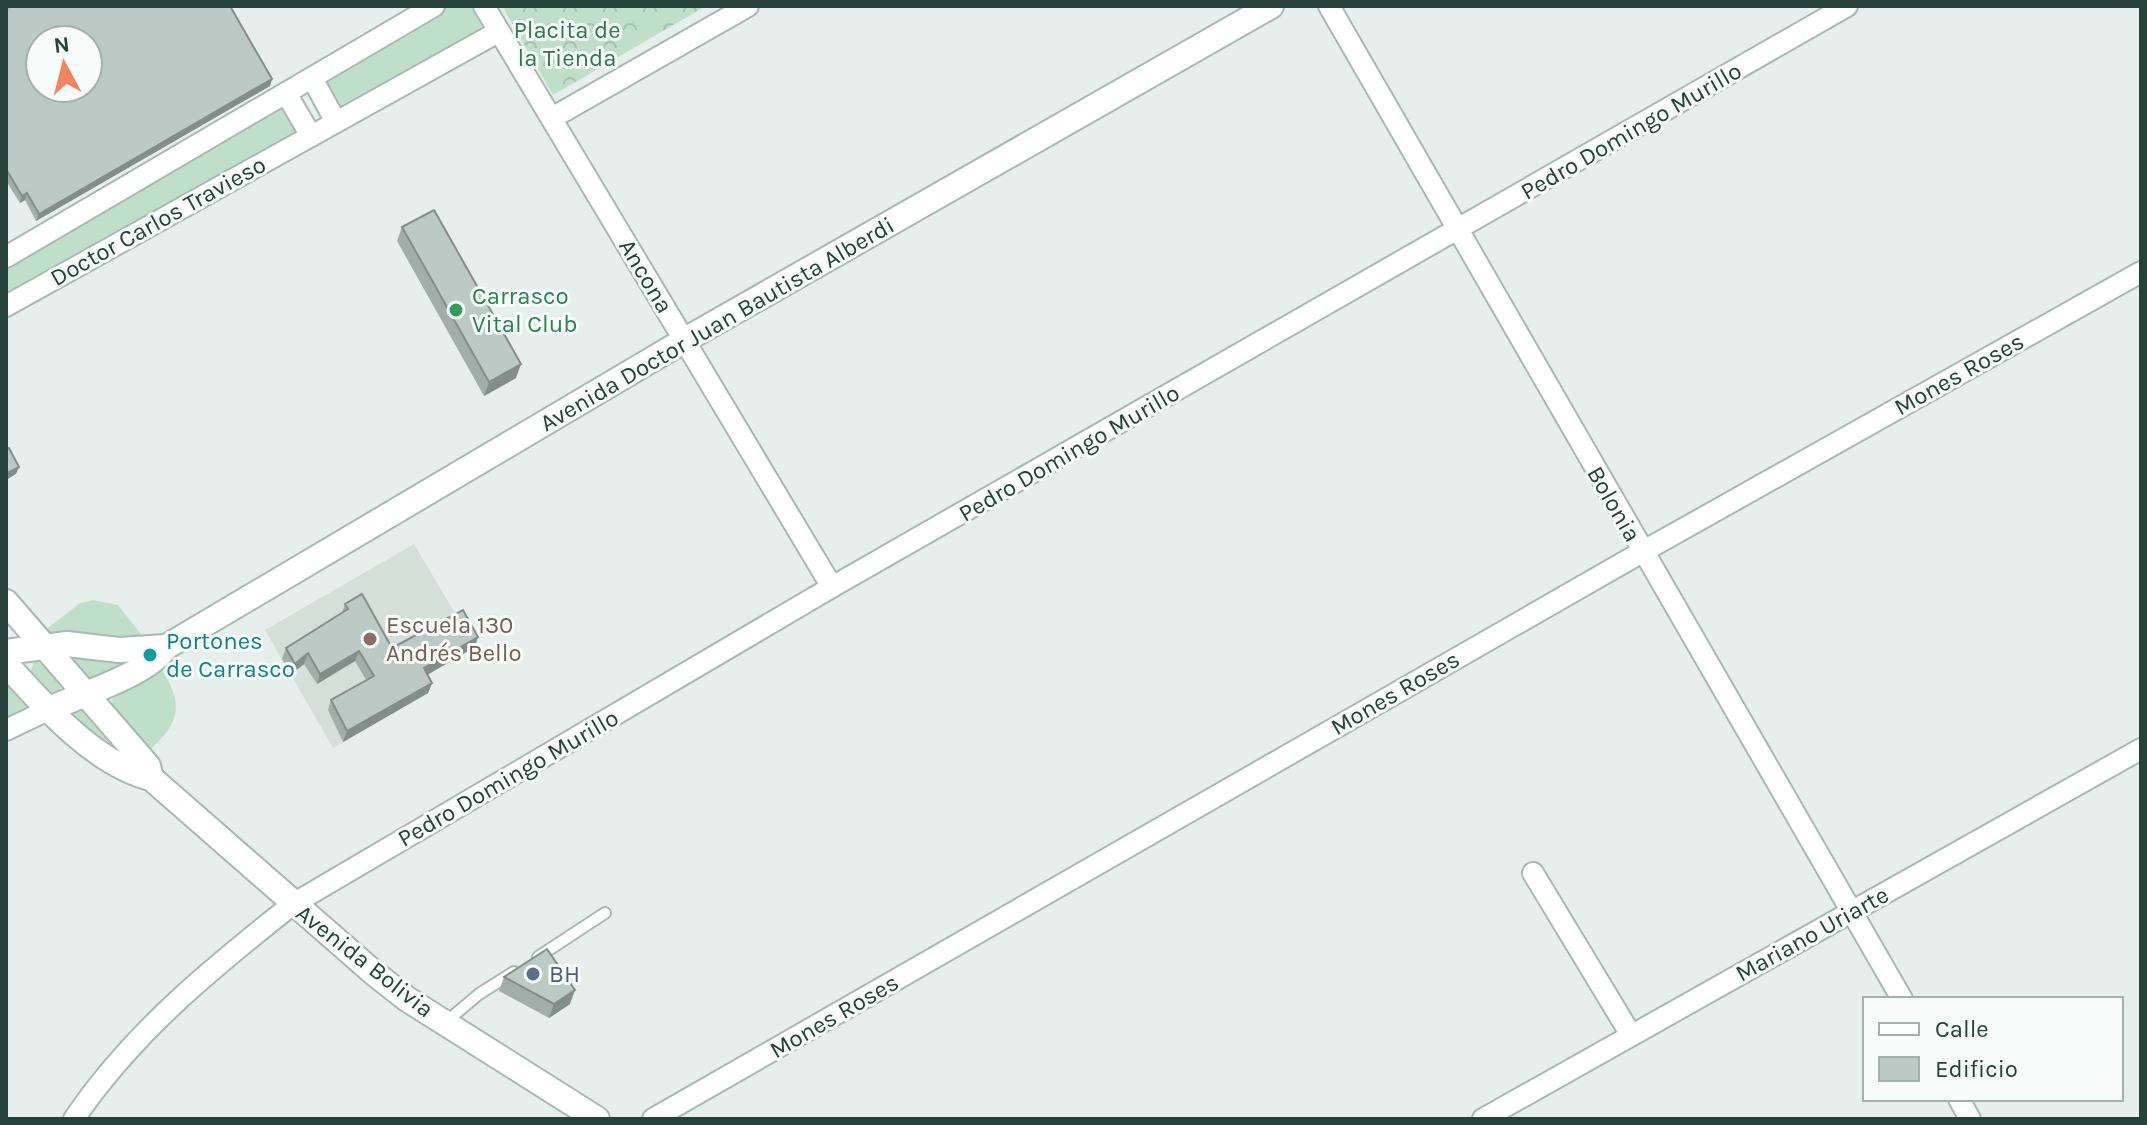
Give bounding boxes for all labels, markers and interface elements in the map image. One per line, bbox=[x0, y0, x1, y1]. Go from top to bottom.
park label: Placita de la Tienda bbox=[513, 16, 621, 72]
north arrow bbox=[24, 24, 104, 104]
text: N bbox=[52, 31, 71, 59]
street label: Pedro Domingo Murillo bbox=[1516, 56, 1746, 206]
street label: Doctor Carlos Travieso bbox=[45, 150, 271, 292]
street label: Avenida Doctor Juan Bautista Alberdi bbox=[535, 211, 899, 437]
street label: Ancona bbox=[613, 234, 679, 318]
place label: Carrasco Vital Club bbox=[472, 282, 578, 338]
marker: Carrasco Vital Club bbox=[447, 301, 465, 319]
street label: Mones Roses bbox=[1889, 327, 2029, 421]
street label: Pedro Domingo Murillo bbox=[954, 378, 1184, 528]
street label: Bolonia bbox=[1581, 461, 1647, 547]
place label: Escuela 130 Andrés Bello bbox=[386, 611, 522, 667]
place label: Portones de Carrasco bbox=[166, 627, 295, 683]
marker: Escuela 130 Andrés Bello bbox=[361, 630, 379, 648]
street label: Mones Roses bbox=[1326, 645, 1464, 741]
marker: Portones de Carrasco bbox=[141, 646, 159, 664]
street label: Pedro Domingo Murillo bbox=[393, 703, 623, 853]
street label: Mariano Uriarte bbox=[1731, 880, 1893, 988]
street label: Avenida Bolivia bbox=[291, 899, 439, 1023]
place label: BH bbox=[549, 960, 580, 988]
marker: BH bbox=[524, 965, 542, 983]
street label: Mones Roses bbox=[765, 968, 903, 1064]
legend bbox=[1863, 997, 2123, 1101]
text: Calle bbox=[1935, 1015, 1989, 1043]
text: Edificio bbox=[1935, 1055, 2018, 1083]

